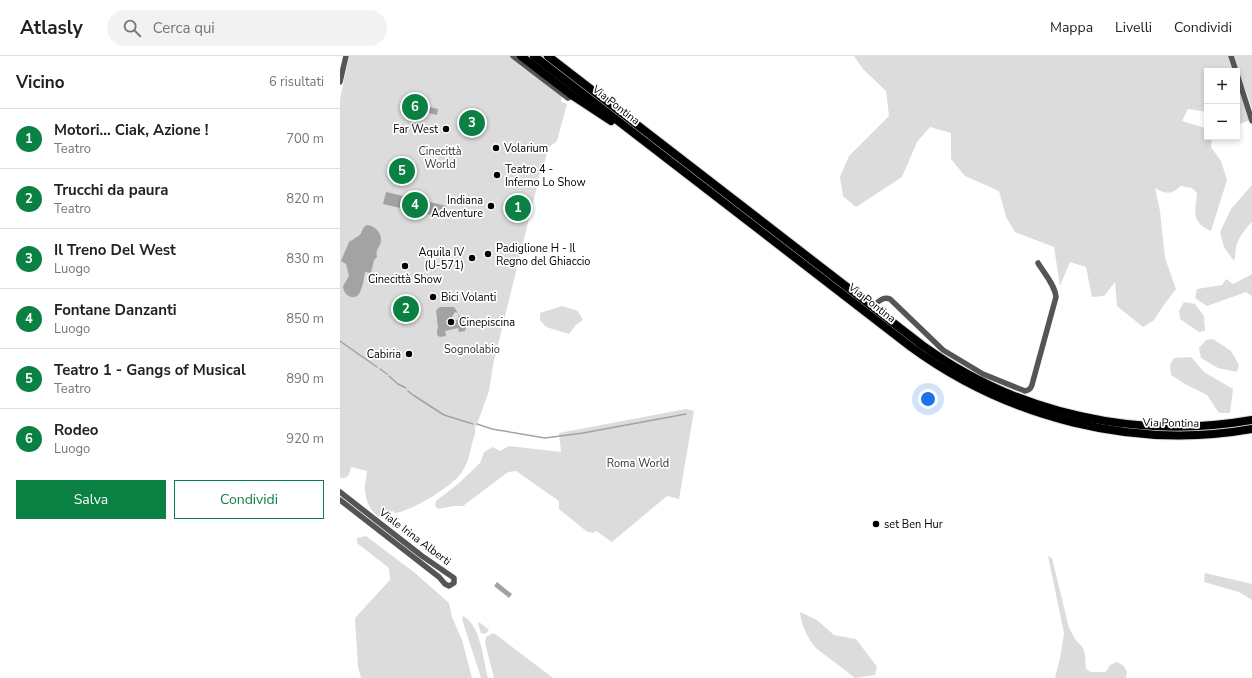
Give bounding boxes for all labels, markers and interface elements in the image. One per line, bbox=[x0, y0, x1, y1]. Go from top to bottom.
search box bbox=[107, 10, 387, 46]
text: Atlasly bbox=[20, 15, 83, 41]
icon: search bbox=[121, 17, 143, 39]
text: Cerca qui bbox=[153, 18, 215, 38]
text: Mappa bbox=[1050, 18, 1093, 37]
text: Livelli bbox=[1115, 18, 1152, 37]
text: Condividi bbox=[1174, 18, 1232, 37]
map controls bbox=[1204, 68, 1240, 140]
button: + bbox=[1204, 68, 1240, 104]
text: Vicino bbox=[16, 71, 65, 94]
text: 6 risultati bbox=[269, 73, 324, 91]
street label: Via Pontina bbox=[588, 81, 643, 128]
pin: 6 bbox=[402, 92, 428, 122]
button: − bbox=[1204, 104, 1240, 140]
pin: 3 bbox=[459, 108, 485, 138]
text: Motori... Ciak, Azione ! bbox=[54, 120, 208, 140]
place label: Far West bbox=[393, 122, 438, 137]
marker: Far West bbox=[441, 124, 451, 134]
text: 1 bbox=[25, 130, 33, 148]
text: 700 m bbox=[286, 130, 324, 148]
text: Teatro bbox=[54, 140, 91, 158]
place label: Volarium bbox=[503, 141, 548, 156]
marker: Volarium bbox=[491, 143, 501, 153]
park label: Cinecittà World bbox=[418, 144, 462, 172]
pin: 5 bbox=[389, 156, 415, 186]
place label: Teatro 4 - Inferno Lo Show bbox=[505, 162, 586, 190]
marker: Teatro 4 - Inferno Lo Show bbox=[492, 170, 502, 180]
text: Trucchi da paura bbox=[54, 180, 169, 200]
text: 2 bbox=[25, 190, 33, 208]
text: 820 m bbox=[286, 190, 324, 208]
pin: 4 bbox=[402, 190, 428, 220]
place label: Indiana Adventure bbox=[431, 193, 483, 221]
pin: 1 bbox=[505, 193, 531, 223]
text: Teatro bbox=[54, 200, 91, 218]
marker: Indiana Adventure bbox=[486, 201, 496, 211]
text: Il Treno Del West bbox=[54, 240, 176, 260]
place label: Padiglione H - Il Regno del Ghiaccio bbox=[496, 241, 590, 269]
place label: Aquila IV (U-571) bbox=[419, 245, 464, 273]
marker: Padiglione H - Il Regno del Ghiaccio bbox=[483, 249, 493, 259]
text: 3 bbox=[25, 250, 33, 268]
text: 830 m bbox=[286, 250, 324, 268]
marker: Aquila IV (U-571) bbox=[467, 253, 477, 263]
text: Luogo bbox=[54, 260, 90, 278]
marker: Cinecittà Show bbox=[400, 261, 410, 271]
place label: Cinecittà Show bbox=[368, 272, 442, 287]
street label: Via Pontina bbox=[844, 279, 899, 326]
place label: Bici Volanti bbox=[441, 290, 496, 305]
marker: Bici Volanti bbox=[428, 292, 438, 302]
pin: 2 bbox=[393, 294, 419, 324]
text: Fontane Danzanti bbox=[54, 300, 177, 320]
text: 4 bbox=[25, 310, 33, 328]
text: 850 m bbox=[286, 310, 324, 328]
place label: Cinepiscina bbox=[459, 315, 515, 330]
marker: Cinepiscina bbox=[446, 317, 456, 327]
text: Luogo bbox=[54, 320, 90, 338]
park label: Sognolabio bbox=[444, 342, 500, 357]
place label: Cabiria bbox=[367, 347, 401, 362]
marker: Cabiria bbox=[404, 349, 414, 359]
text: Teatro 1 - Gangs of Musical bbox=[54, 360, 246, 380]
text: 5 bbox=[25, 370, 33, 388]
text: 890 m bbox=[286, 370, 324, 388]
text: Teatro bbox=[54, 380, 91, 398]
your location bbox=[918, 389, 938, 409]
street label: Via Pontina bbox=[1142, 415, 1199, 431]
text: Rodeo bbox=[54, 420, 99, 440]
text: 6 bbox=[25, 430, 33, 448]
text: 920 m bbox=[286, 430, 324, 448]
text: Luogo bbox=[54, 440, 90, 458]
park label: Roma World bbox=[607, 456, 669, 471]
button: Salva bbox=[16, 480, 166, 519]
button: Condividi bbox=[174, 480, 324, 519]
street label: Viale Irina Alberti bbox=[375, 504, 454, 569]
place label: set Ben Hur bbox=[884, 517, 943, 532]
marker: set Ben Hur bbox=[871, 519, 881, 529]

